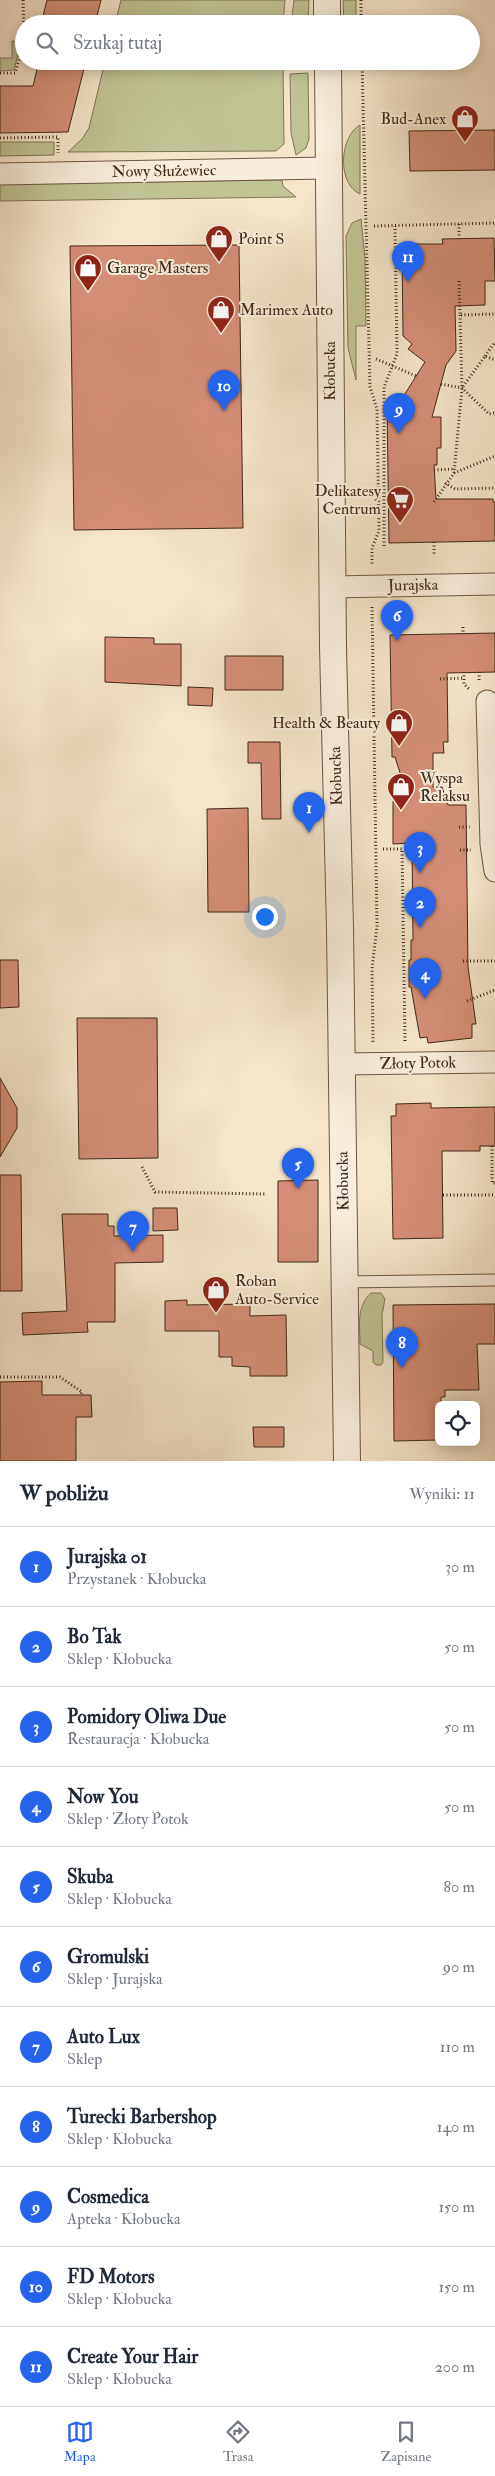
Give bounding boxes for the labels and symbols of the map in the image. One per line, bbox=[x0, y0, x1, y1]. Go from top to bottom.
shop icon: Bud-Anex bbox=[450, 104, 480, 143]
place label: Bud-Anex bbox=[380, 109, 446, 129]
street label: Nowy Służewiec bbox=[111, 160, 217, 182]
shop icon: Point S bbox=[204, 224, 234, 263]
place label: Point S bbox=[238, 229, 284, 249]
pin: 11 bbox=[392, 241, 424, 282]
shop icon: Garage Masters bbox=[73, 253, 103, 292]
place label: Garage Masters bbox=[107, 258, 208, 278]
shop icon: Marimex Auto bbox=[206, 295, 236, 334]
place label: Marimex Auto bbox=[240, 300, 333, 320]
street label: Kłobucka bbox=[320, 341, 340, 401]
pin: 10 bbox=[208, 370, 240, 411]
pin: 9 bbox=[383, 393, 415, 434]
place label: Delikatesy Centrum bbox=[314, 481, 382, 519]
supermarket icon: Delikatesy Centrum bbox=[385, 485, 415, 524]
street label: Jurajska bbox=[387, 575, 439, 596]
pin: 6 bbox=[381, 600, 413, 641]
shop icon: Health & Beauty bbox=[384, 708, 414, 747]
place label: Health & Beauty bbox=[272, 713, 381, 733]
street label: Kłobucka bbox=[325, 745, 347, 806]
place label: Wyspa Relaksu bbox=[419, 768, 470, 806]
shop icon: Wyspa Relaksu bbox=[386, 772, 416, 811]
pin: 1 bbox=[293, 792, 325, 833]
pin: 3 bbox=[404, 832, 436, 873]
pin: 2 bbox=[404, 887, 436, 928]
your location bbox=[252, 904, 278, 930]
pin: 4 bbox=[409, 958, 441, 999]
street label: Złoty Potok bbox=[380, 1052, 457, 1074]
pin: 5 bbox=[282, 1148, 314, 1189]
street label: Kłobucka bbox=[332, 1151, 354, 1211]
pin: 7 bbox=[117, 1211, 149, 1252]
place label: Roban Auto-Service bbox=[234, 1271, 319, 1309]
shop icon: Roban Auto-Service bbox=[201, 1275, 231, 1314]
pin: 8 bbox=[386, 1327, 418, 1368]

